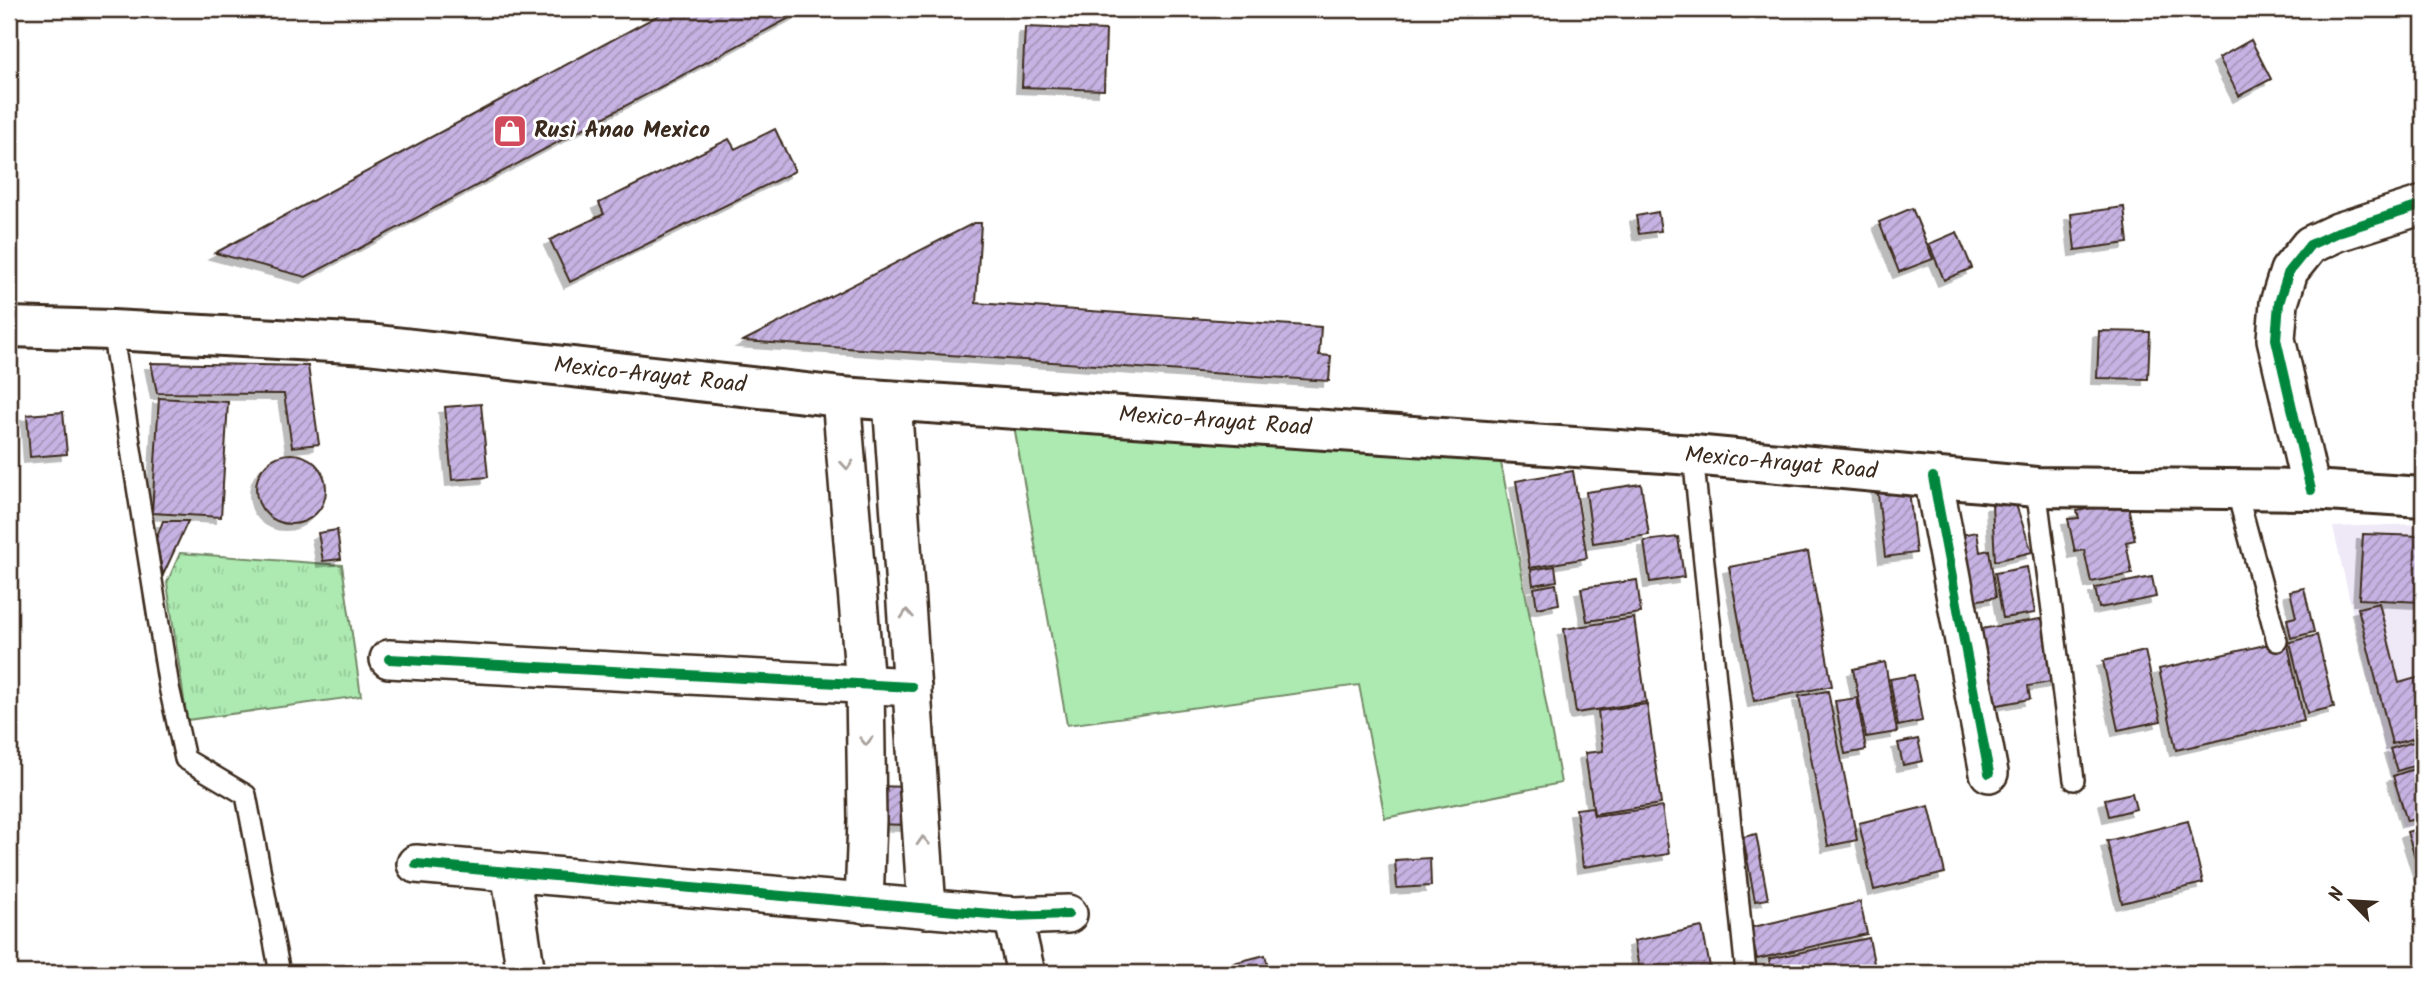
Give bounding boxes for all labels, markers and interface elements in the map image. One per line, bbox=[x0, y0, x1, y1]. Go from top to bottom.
shop icon: Rusi Anao Mexico bbox=[491, 112, 529, 150]
place label: Rusi Anao Mexico bbox=[534, 113, 710, 149]
street label: Mexico-Arayat Road bbox=[552, 348, 748, 404]
street label: Mexico-Arayat Road bbox=[1117, 397, 1313, 447]
street label: Mexico-Arayat Road bbox=[1683, 438, 1879, 490]
one-way arrow bbox=[839, 460, 854, 471]
one-way arrow bbox=[900, 608, 915, 619]
one-way arrow bbox=[858, 736, 873, 747]
one-way arrow bbox=[916, 835, 931, 846]
north arrow bbox=[2316, 866, 2386, 936]
text: N bbox=[2321, 883, 2354, 906]

